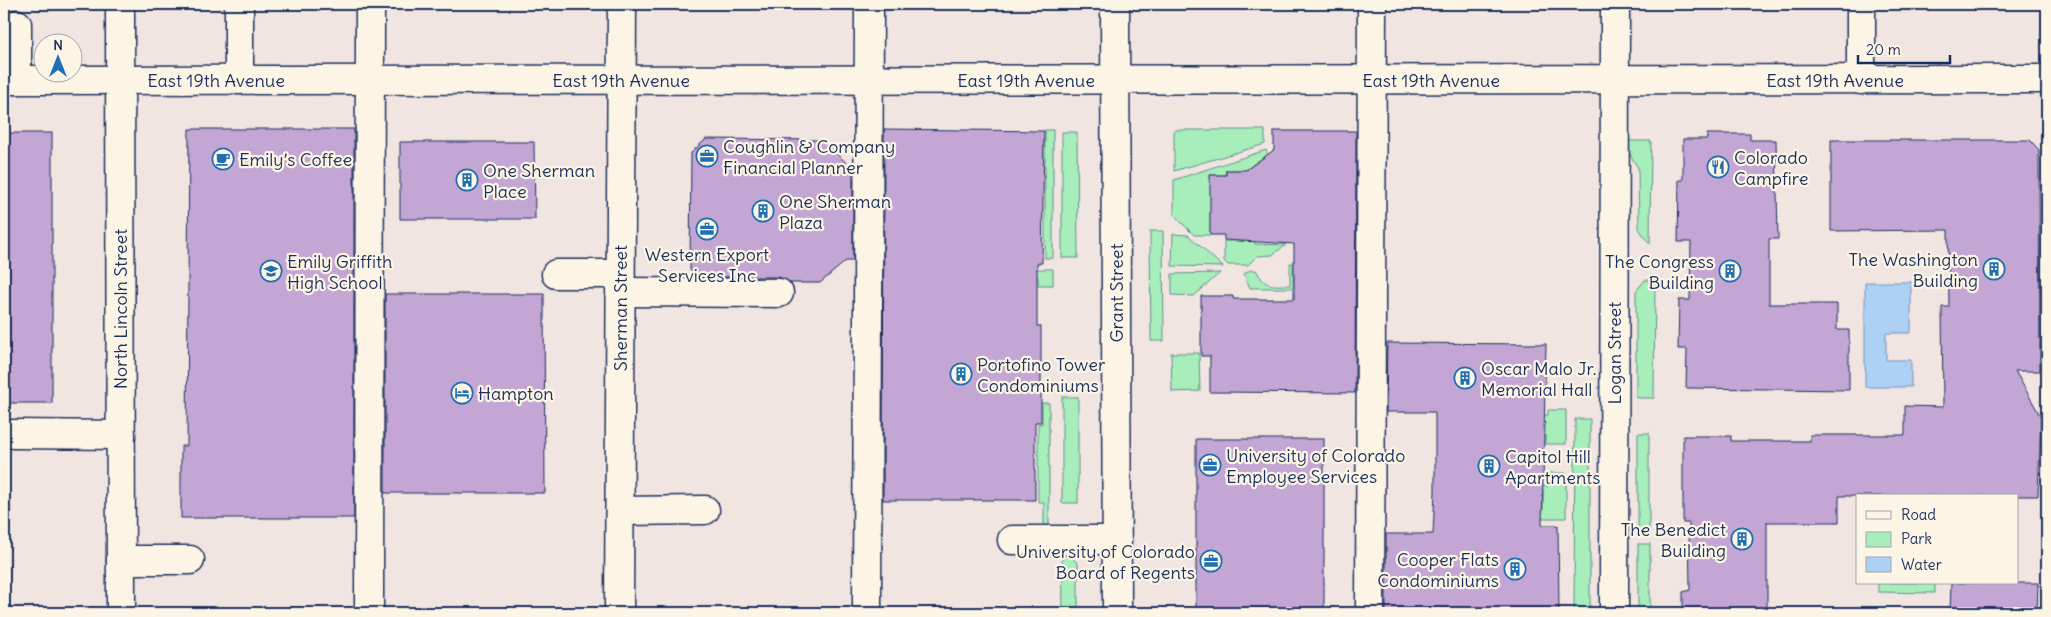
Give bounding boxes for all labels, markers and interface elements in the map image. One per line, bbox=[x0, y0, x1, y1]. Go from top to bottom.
north arrow bbox=[32, 32, 82, 82]
scale bar bbox=[1858, 32, 1951, 64]
text: N bbox=[53, 36, 63, 54]
text: 20 m bbox=[1866, 40, 1901, 59]
street label: East 19th Avenue bbox=[147, 69, 285, 92]
street label: East 19th Avenue bbox=[552, 69, 690, 92]
street label: East 19th Avenue bbox=[957, 69, 1095, 92]
street label: East 19th Avenue bbox=[1362, 69, 1500, 92]
street label: East 19th Avenue bbox=[1766, 69, 1904, 92]
place label: Coughlin & Company Financial Planner bbox=[723, 135, 895, 179]
office icon: Coughlin & Company Financial Planner bbox=[695, 144, 719, 168]
place label: Colorado Campfire bbox=[1734, 146, 1808, 190]
cafe icon: Emily’s Coffee bbox=[211, 147, 235, 171]
place label: Emily’s Coffee bbox=[239, 148, 352, 171]
restaurant icon: Colorado Campfire bbox=[1706, 155, 1730, 179]
place label: One Sherman Place bbox=[483, 159, 595, 203]
building icon: One Sherman Place bbox=[455, 168, 479, 192]
place label: One Sherman Plaza bbox=[779, 190, 891, 234]
building icon: One Sherman Plaza bbox=[751, 199, 775, 223]
office icon: Western Export Services Inc bbox=[695, 217, 719, 241]
street label: North Lincoln Street bbox=[109, 229, 132, 389]
place label: Western Export Services Inc bbox=[645, 243, 769, 287]
street label: Grant Street bbox=[1105, 243, 1128, 343]
street label: Sherman Street bbox=[609, 245, 632, 371]
place label: The Washington Building bbox=[1848, 248, 1978, 292]
place label: Emily Griffith High School bbox=[287, 250, 392, 294]
place label: The Congress Building bbox=[1605, 250, 1714, 294]
building icon: The Washington Building bbox=[1982, 257, 2006, 281]
school or university icon: Emily Griffith High School bbox=[259, 259, 283, 283]
building icon: The Congress Building bbox=[1718, 259, 1742, 283]
street label: Logan Street bbox=[1603, 302, 1626, 404]
place label: Portofino Tower Condominiums bbox=[977, 353, 1106, 397]
place label: Oscar Malo Jr. Memorial Hall bbox=[1481, 357, 1596, 401]
building icon: Portofino Tower Condominiums bbox=[949, 362, 973, 386]
building icon: Oscar Malo Jr. Memorial Hall bbox=[1453, 366, 1477, 390]
hotel icon: Hampton bbox=[450, 381, 474, 405]
place label: Hampton bbox=[478, 382, 554, 405]
place label: University of Colorado Employee Services bbox=[1226, 444, 1405, 488]
place label: Capitol Hill Apartments bbox=[1505, 445, 1601, 489]
office icon: University of Colorado Employee Services bbox=[1198, 453, 1222, 477]
building icon: Capitol Hill Apartments bbox=[1477, 454, 1501, 478]
legend bbox=[1856, 494, 2018, 584]
text: Road bbox=[1901, 505, 1936, 524]
place label: The Benedict Building bbox=[1621, 518, 1726, 562]
building icon: The Benedict Building bbox=[1730, 527, 1754, 551]
text: Park bbox=[1901, 529, 1932, 548]
place label: University of Colorado Board of Regents bbox=[1016, 540, 1195, 584]
place label: Cooper Flats Condominiums bbox=[1377, 548, 1499, 592]
office icon: University of Colorado Board of Regents bbox=[1199, 549, 1223, 573]
text: Water bbox=[1901, 555, 1942, 574]
building icon: Cooper Flats Condominiums bbox=[1503, 557, 1527, 581]

